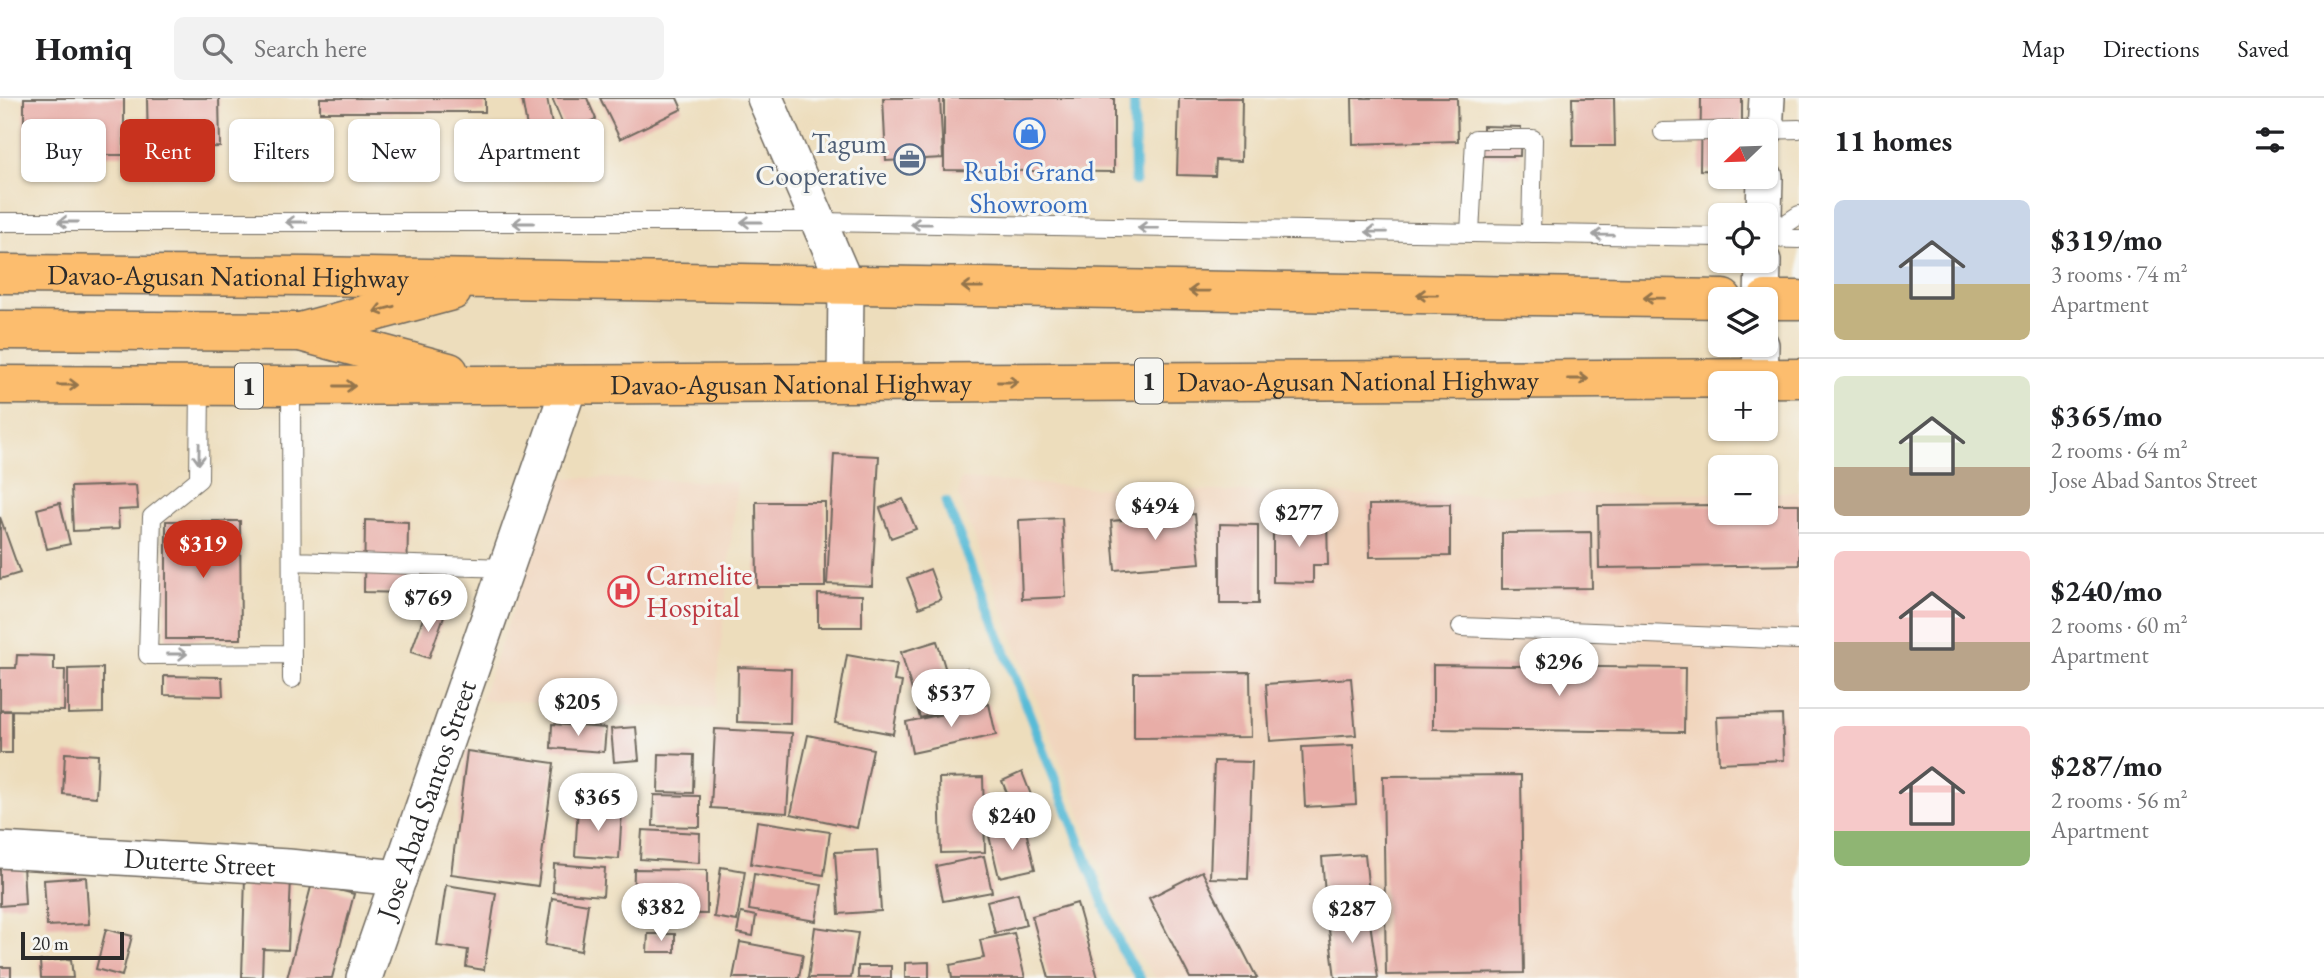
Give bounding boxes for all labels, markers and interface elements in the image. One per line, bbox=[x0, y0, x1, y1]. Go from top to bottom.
search box bbox=[174, 17, 664, 80]
text: Homiq bbox=[35, 27, 132, 70]
icon: search bbox=[198, 29, 236, 67]
text: Search here bbox=[254, 31, 367, 65]
text: Map bbox=[2022, 33, 2065, 64]
text: Directions bbox=[2103, 33, 2200, 64]
text: Saved bbox=[2238, 33, 2289, 64]
shop icon: Rubi Grand Showroom bbox=[1012, 117, 1046, 151]
chip: Buy bbox=[21, 119, 106, 182]
chip: Rent bbox=[120, 119, 215, 182]
chip: Filters bbox=[229, 119, 334, 182]
chip: New bbox=[348, 119, 440, 182]
chip: Apartment bbox=[454, 119, 604, 182]
north arrow bbox=[1708, 119, 1778, 189]
map controls bbox=[1708, 119, 1778, 525]
text: 11 homes bbox=[1834, 121, 1952, 160]
icon: filters bbox=[2251, 121, 2289, 159]
place label: Tagum Cooperative bbox=[755, 125, 887, 193]
office icon: Tagum Cooperative bbox=[893, 142, 927, 176]
place label: Rubi Grand Showroom bbox=[963, 153, 1096, 221]
button: locate bbox=[1708, 203, 1778, 273]
one-way arrow bbox=[57, 215, 80, 229]
one-way arrow bbox=[284, 215, 307, 229]
one-way arrow bbox=[739, 215, 762, 229]
one-way arrow bbox=[512, 216, 535, 230]
one-way arrow bbox=[909, 217, 932, 231]
text: $319/mo bbox=[2051, 220, 2162, 259]
one-way arrow bbox=[1137, 221, 1160, 235]
one-way arrow bbox=[1364, 225, 1387, 239]
one-way arrow bbox=[1592, 228, 1615, 242]
icon: home bbox=[1890, 228, 1974, 312]
street label: Davao-Agusan National Highway bbox=[47, 256, 410, 296]
text: 3 rooms · 74 m² bbox=[2051, 259, 2188, 289]
one-way arrow bbox=[961, 281, 984, 294]
one-way arrow bbox=[1188, 284, 1211, 298]
button: layers bbox=[1708, 287, 1778, 357]
one-way arrow bbox=[1416, 288, 1439, 301]
text: Apartment bbox=[2051, 289, 2149, 319]
one-way arrow bbox=[1643, 291, 1666, 305]
one-way arrow bbox=[373, 304, 395, 317]
road number: 1 bbox=[1135, 358, 1163, 404]
street label: Davao-Agusan National Highway bbox=[1177, 361, 1540, 399]
road number: 1 bbox=[235, 364, 263, 408]
street label: Davao-Agusan National Highway bbox=[610, 364, 973, 402]
button: + bbox=[1708, 371, 1778, 441]
one-way arrow bbox=[1566, 372, 1589, 386]
one-way arrow bbox=[996, 375, 1019, 389]
one-way arrow bbox=[56, 378, 79, 392]
one-way arrow bbox=[333, 379, 356, 393]
text: $365/mo bbox=[2051, 396, 2162, 435]
icon: home bbox=[1890, 404, 1974, 488]
text: 2 rooms · 64 m² bbox=[2051, 435, 2188, 465]
one-way arrow bbox=[192, 442, 206, 465]
button: − bbox=[1708, 455, 1778, 525]
text: Jose Abad Santos Street bbox=[2051, 465, 2257, 495]
pin: $494 bbox=[1114, 482, 1196, 542]
text: $494 bbox=[1131, 490, 1179, 520]
pin: $277 bbox=[1258, 490, 1340, 549]
text: $277 bbox=[1275, 497, 1323, 527]
pin: $319 bbox=[162, 520, 244, 580]
text: $319 bbox=[179, 528, 227, 558]
place label: Carmelite Hospital bbox=[646, 557, 752, 625]
text: $240/mo bbox=[2051, 571, 2162, 610]
pin: $769 bbox=[387, 574, 469, 634]
hospital icon: Carmelite Hospital bbox=[606, 574, 640, 608]
icon: home bbox=[1890, 579, 1974, 663]
text: $769 bbox=[404, 582, 452, 612]
text: 2 rooms · 60 m² bbox=[2051, 610, 2188, 640]
pin: $296 bbox=[1518, 638, 1600, 698]
text: Apartment bbox=[2051, 640, 2149, 670]
text: $296 bbox=[1535, 646, 1583, 676]
one-way arrow bbox=[166, 647, 189, 661]
pin: $537 bbox=[910, 670, 992, 729]
street label: Jose Abad Santos Street bbox=[367, 675, 484, 926]
text: $537 bbox=[927, 677, 975, 707]
pin: $205 bbox=[537, 678, 619, 738]
text: $205 bbox=[554, 686, 602, 716]
text: $287/mo bbox=[2051, 746, 2162, 785]
icon: home bbox=[1890, 754, 1974, 838]
pin: $365 bbox=[557, 774, 639, 833]
text: $365 bbox=[574, 781, 622, 811]
text: 2 rooms · 56 m² bbox=[2051, 785, 2188, 815]
pin: $240 bbox=[971, 792, 1053, 852]
text: $240 bbox=[988, 800, 1036, 830]
text: Apartment bbox=[2051, 815, 2149, 845]
street label: Duterte Street bbox=[123, 839, 277, 884]
pin: $382 bbox=[620, 884, 702, 943]
pin: $287 bbox=[1311, 886, 1393, 945]
text: $382 bbox=[637, 891, 685, 921]
text: $287 bbox=[1328, 893, 1376, 923]
scale bar bbox=[21, 929, 124, 961]
text: 20 m bbox=[32, 931, 69, 956]

